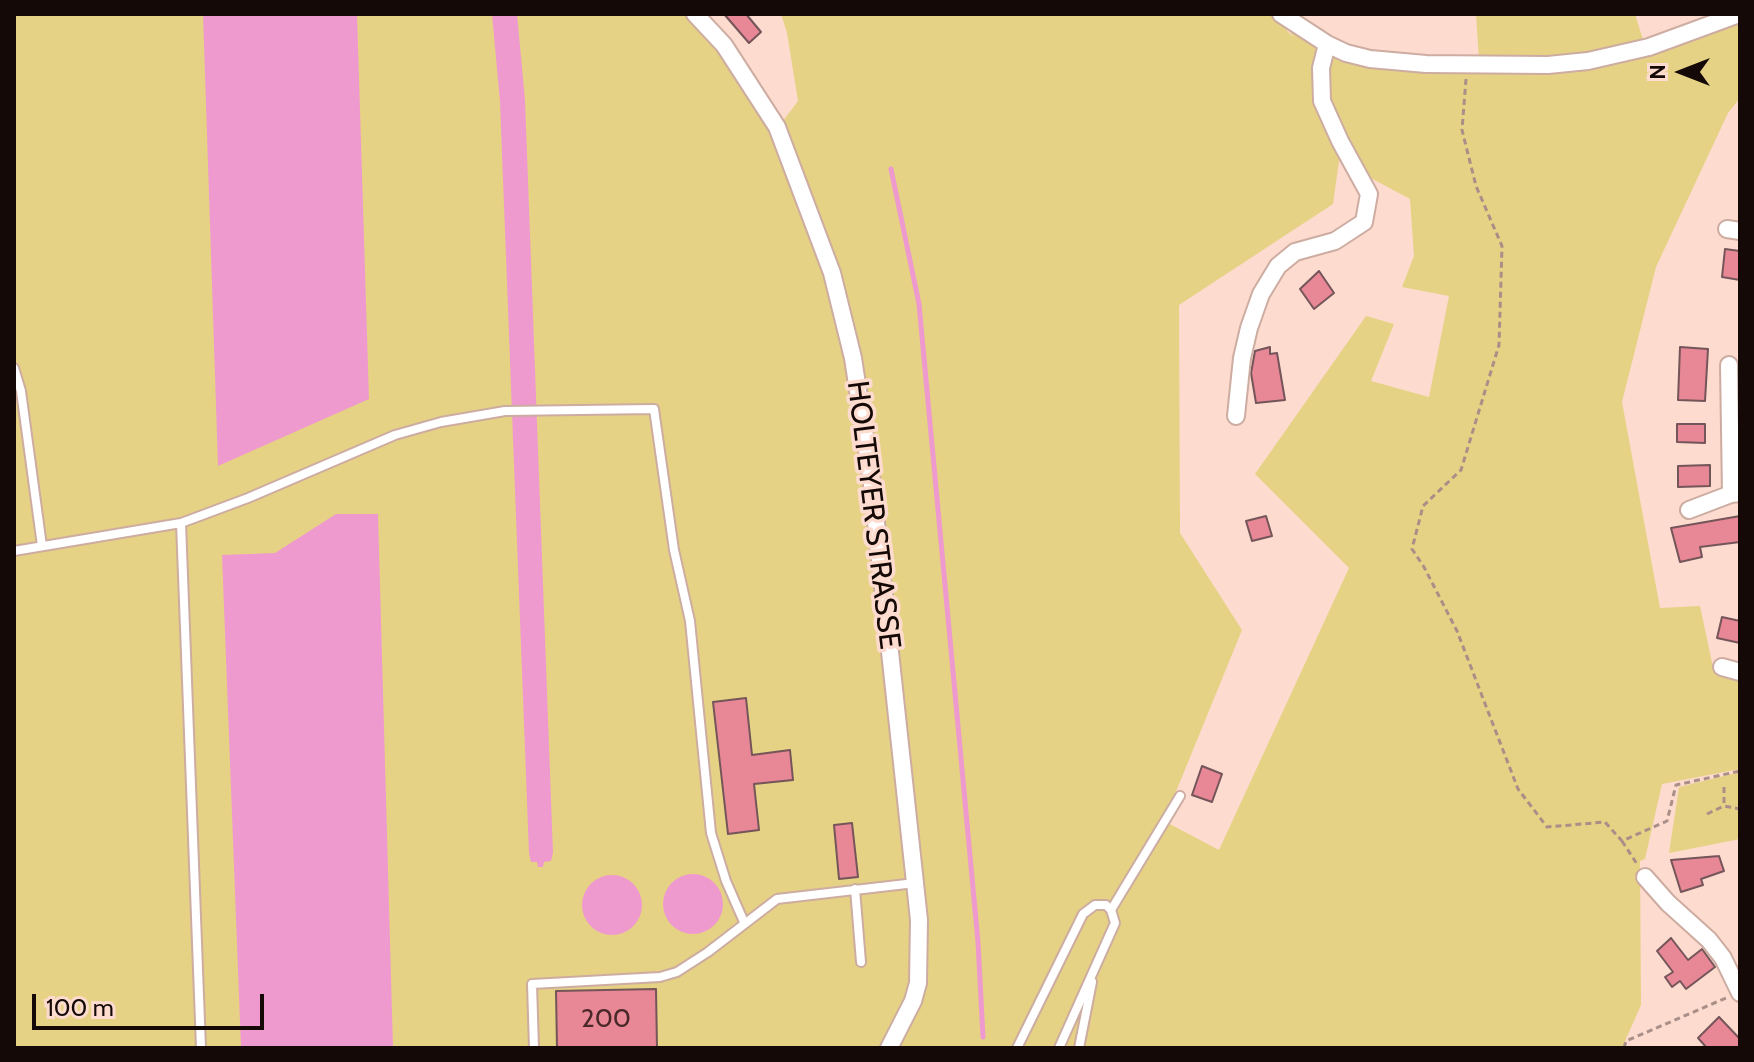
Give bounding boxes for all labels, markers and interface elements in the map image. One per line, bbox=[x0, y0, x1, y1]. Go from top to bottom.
north arrow bbox=[1642, 32, 1722, 112]
text: N bbox=[1644, 64, 1671, 80]
street label: HOLTEYER STRASSE bbox=[839, 379, 907, 651]
scale bar bbox=[36, 978, 268, 1028]
text: 100 m bbox=[46, 993, 114, 1022]
house number: 200 bbox=[581, 1003, 631, 1035]

